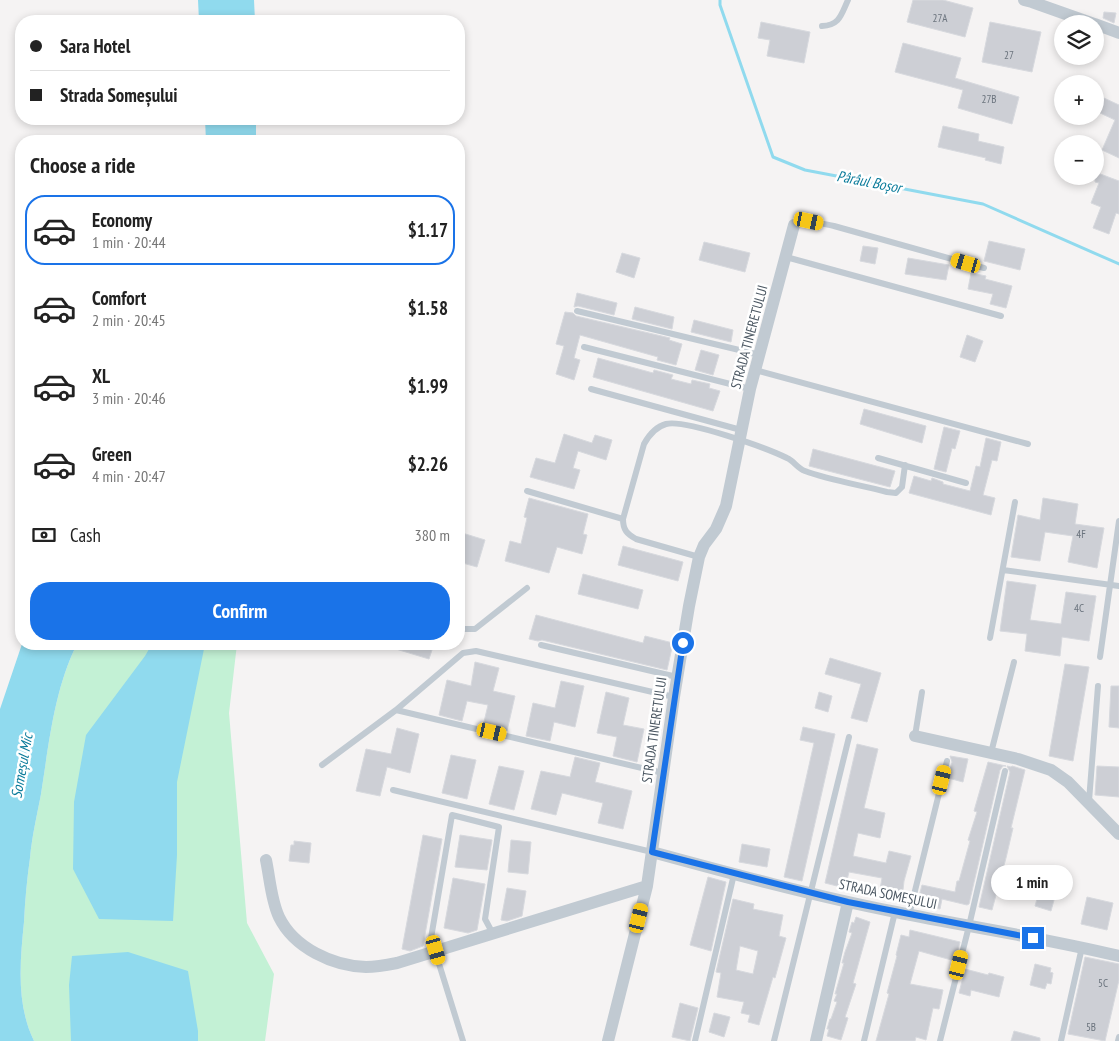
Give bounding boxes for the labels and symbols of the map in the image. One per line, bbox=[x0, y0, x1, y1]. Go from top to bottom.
house number: 27A bbox=[933, 11, 948, 25]
house number: 27 bbox=[1004, 48, 1014, 62]
house number: 27B bbox=[981, 92, 997, 106]
water label: Pârâul Boșor bbox=[835, 166, 905, 197]
car bbox=[792, 211, 825, 231]
car bbox=[949, 252, 982, 274]
street label: STRADA TINERETULUI bbox=[726, 283, 772, 391]
house number: 4F bbox=[1076, 527, 1086, 541]
house number: 4C bbox=[1074, 601, 1084, 615]
route start bbox=[672, 632, 694, 654]
street label: STRADA TINERETULUI bbox=[638, 676, 670, 784]
car bbox=[475, 721, 508, 743]
water label: Someșul Mic bbox=[6, 730, 37, 800]
car bbox=[931, 764, 952, 796]
callout: 1 min bbox=[992, 866, 1074, 900]
street label: STRADA SOMEȘULUI bbox=[837, 875, 939, 913]
car bbox=[628, 902, 649, 934]
route end bbox=[1022, 927, 1044, 949]
car bbox=[424, 934, 447, 966]
car bbox=[948, 949, 969, 981]
house number: 5C bbox=[1098, 976, 1108, 990]
house number: 5B bbox=[1086, 1020, 1096, 1034]

